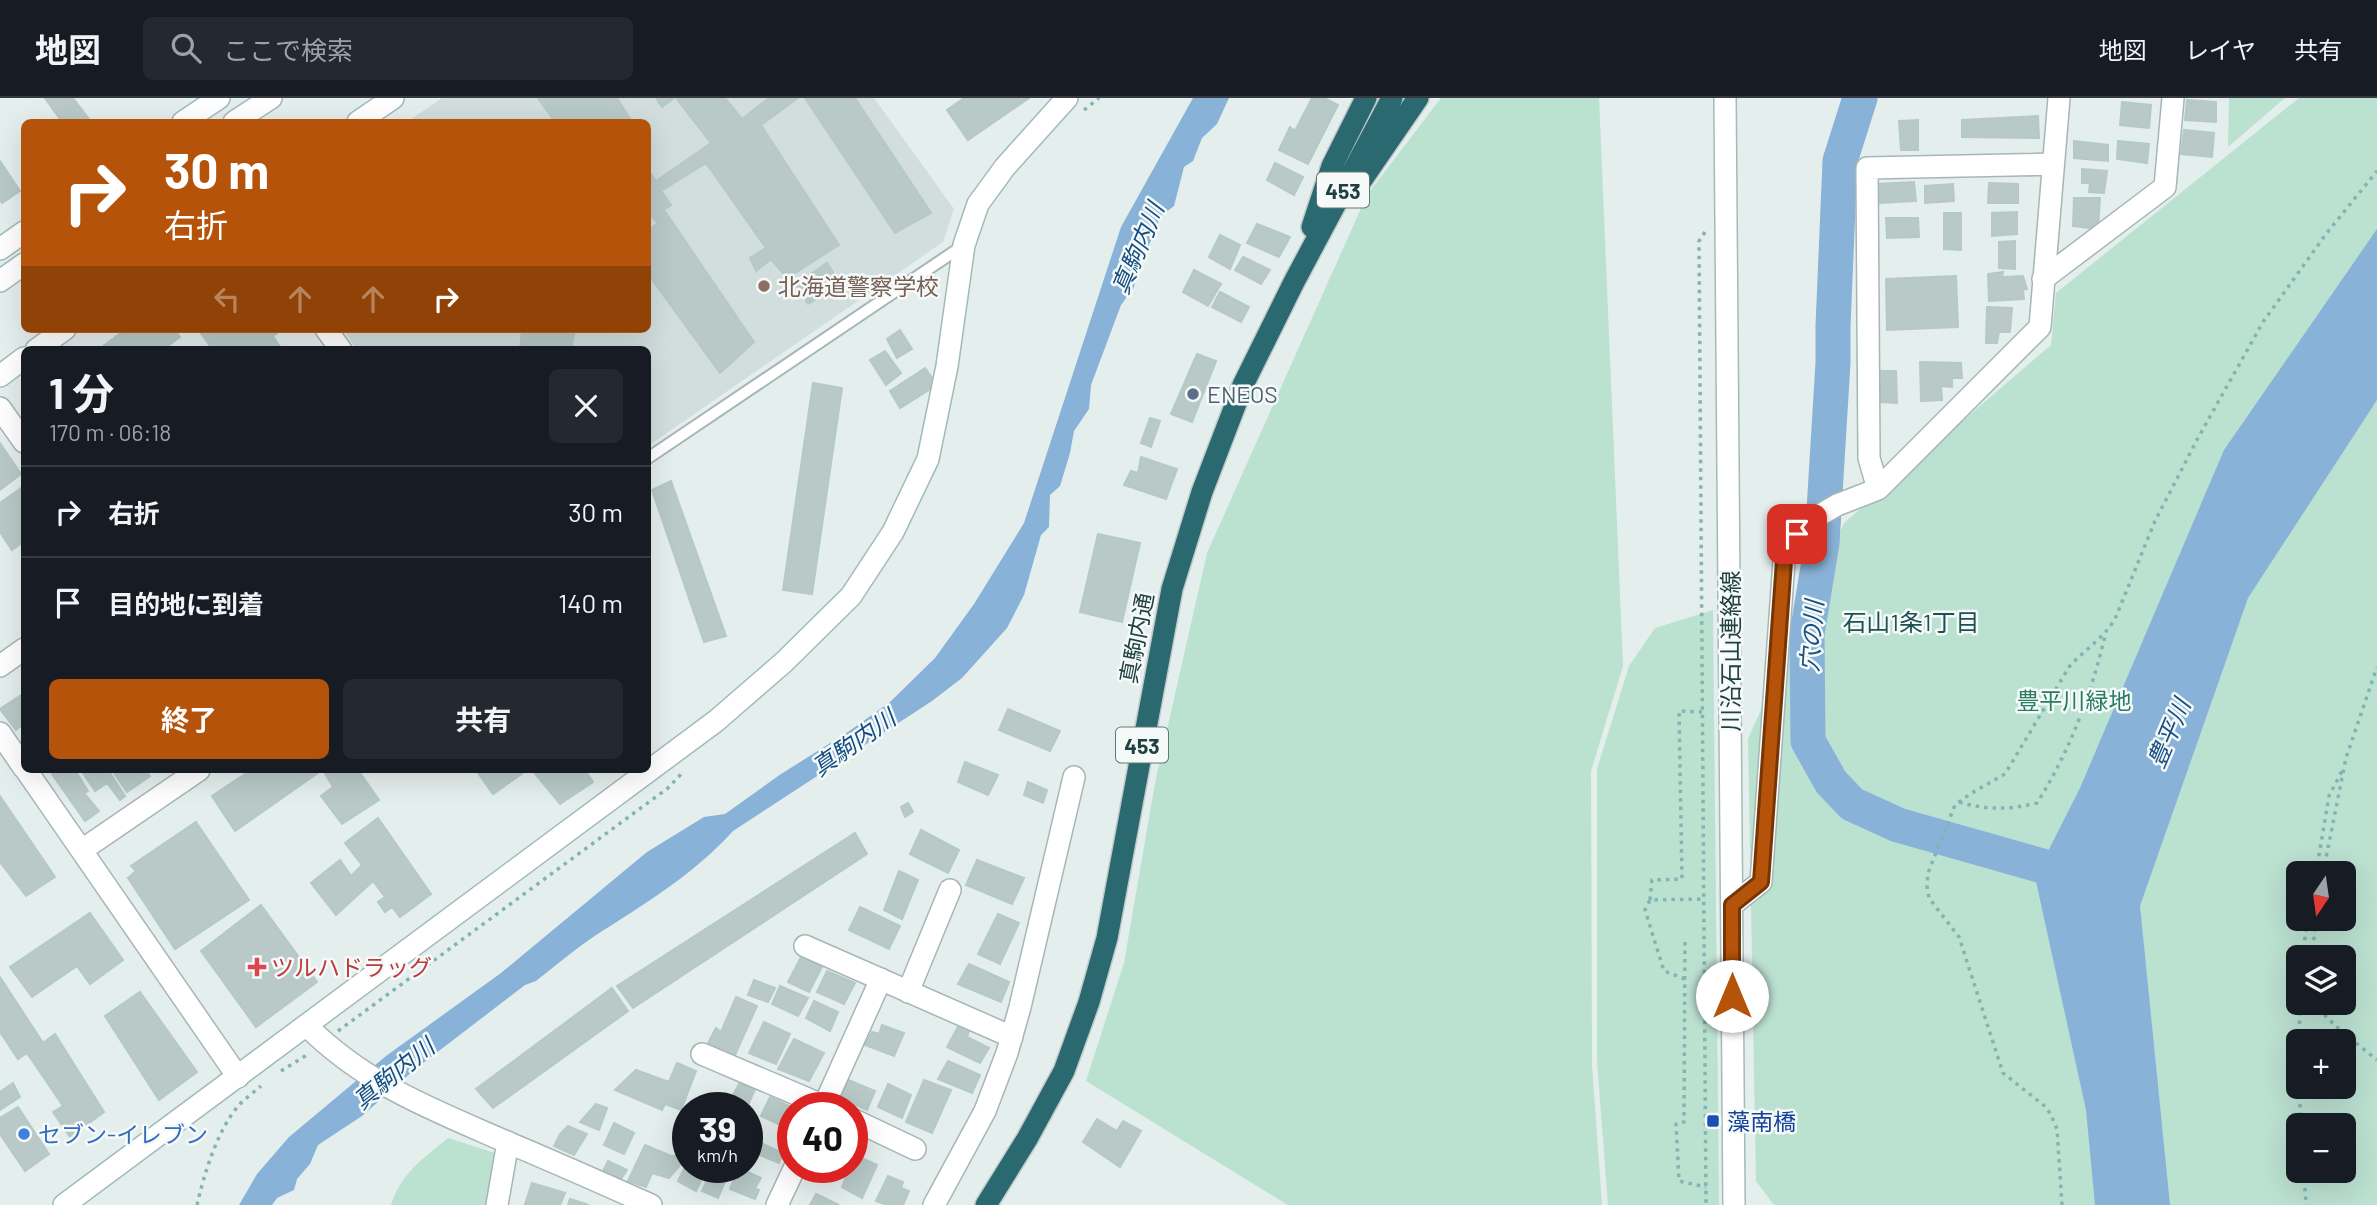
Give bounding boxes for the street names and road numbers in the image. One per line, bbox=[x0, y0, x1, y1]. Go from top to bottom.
road number: 453 bbox=[1317, 172, 1369, 208]
street label: 川沿石山連絡線 bbox=[1716, 571, 1744, 732]
street label: 真駒内通 bbox=[1113, 590, 1159, 686]
road number: 453 bbox=[1116, 728, 1168, 762]

